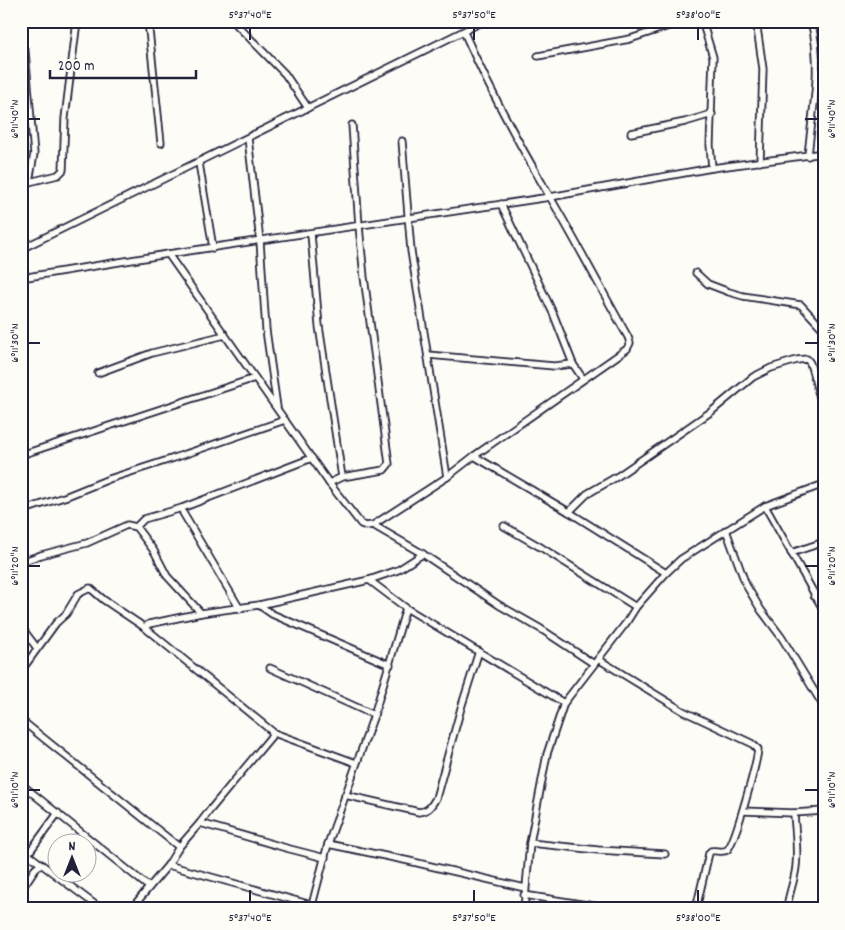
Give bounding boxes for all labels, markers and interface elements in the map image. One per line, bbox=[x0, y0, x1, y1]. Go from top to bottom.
text: 5°37'40"E bbox=[229, 7, 272, 24]
text: 5°37'50"E bbox=[452, 7, 496, 24]
text: 5°38'00"E bbox=[676, 7, 721, 24]
scale bar bbox=[50, 48, 196, 80]
text: 200 m bbox=[58, 56, 95, 78]
text: 6°11'40"N bbox=[7, 99, 24, 139]
text: 6°11'40"N bbox=[824, 99, 841, 139]
text: 6°11'30"N bbox=[7, 323, 24, 363]
text: 6°11'30"N bbox=[824, 323, 841, 363]
text: 6°11'20"N bbox=[7, 546, 24, 586]
text: 6°11'20"N bbox=[824, 546, 841, 586]
text: 6°11'10"N bbox=[7, 772, 24, 808]
text: 6°11'10"N bbox=[824, 772, 841, 808]
north arrow bbox=[48, 832, 98, 882]
text: N bbox=[69, 837, 76, 857]
text: 5°37'40"E bbox=[229, 910, 272, 927]
text: 5°37'50"E bbox=[452, 910, 496, 927]
text: 5°38'00"E bbox=[676, 910, 721, 927]

